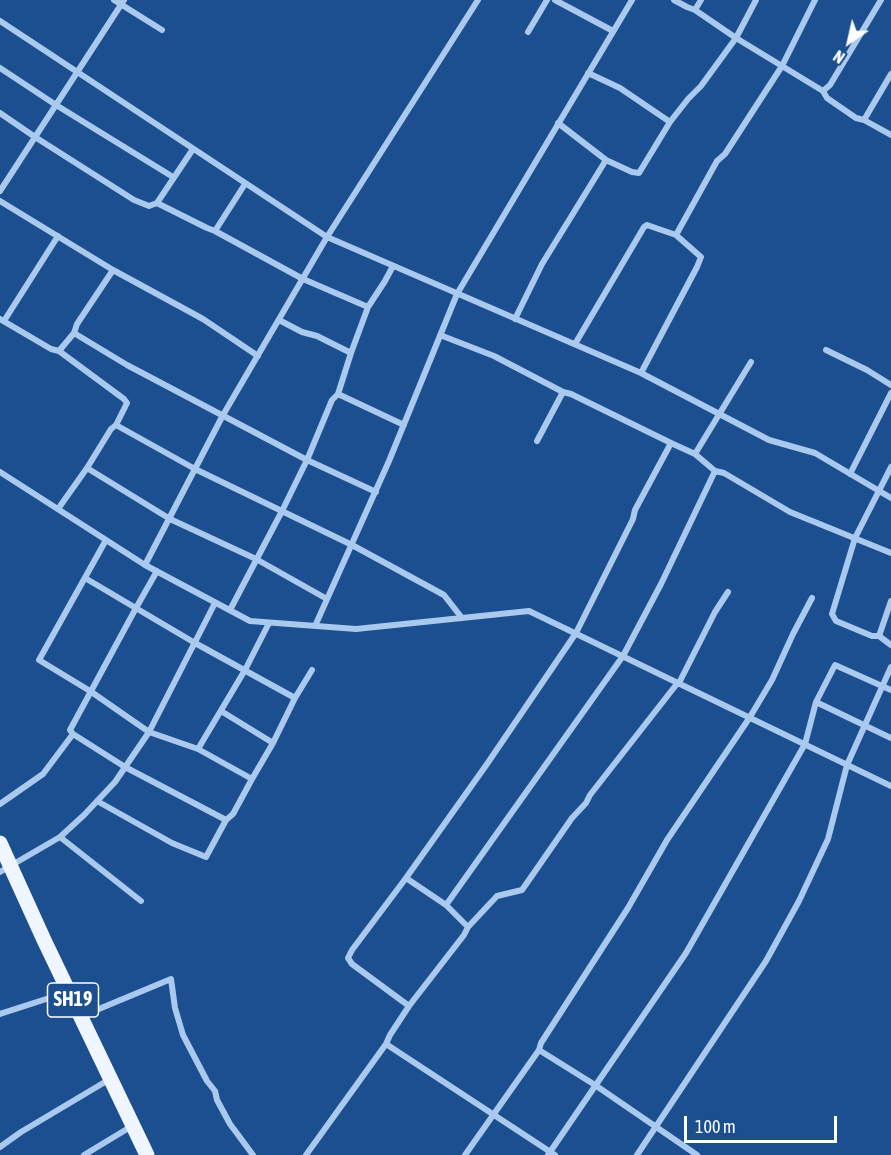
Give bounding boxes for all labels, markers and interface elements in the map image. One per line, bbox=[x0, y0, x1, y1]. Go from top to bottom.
north arrow bbox=[819, 12, 879, 72]
text: N bbox=[830, 47, 848, 67]
road number: SH19 bbox=[48, 983, 98, 1017]
scale bar bbox=[687, 1104, 840, 1142]
text: 100 m bbox=[695, 1116, 736, 1137]

